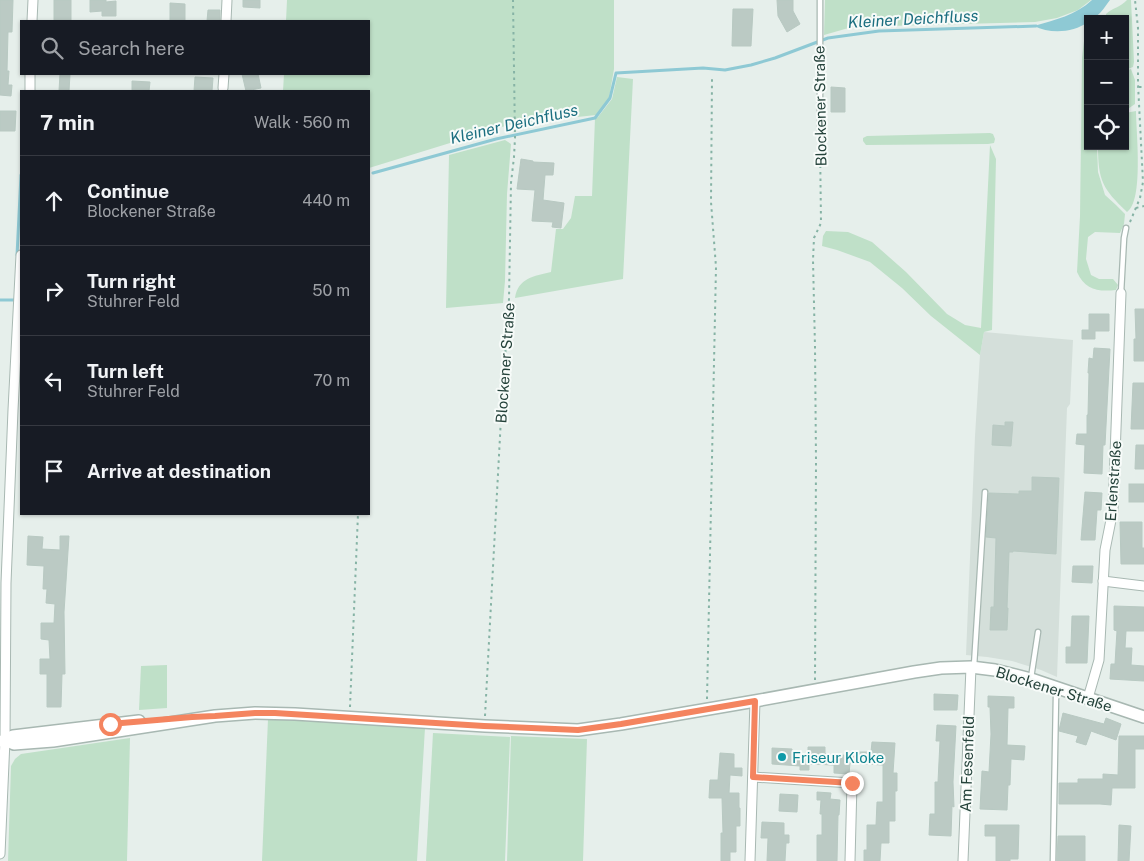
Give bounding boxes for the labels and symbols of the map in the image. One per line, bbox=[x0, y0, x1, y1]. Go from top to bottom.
water label: Kleiner Deichfluss bbox=[847, 6, 979, 32]
street label: Blockener Straße bbox=[810, 45, 830, 167]
water label: Kleiner Deichfluss bbox=[448, 100, 580, 148]
street label: Blockener Straße bbox=[492, 302, 518, 424]
street label: Erlenstraße bbox=[1102, 440, 1124, 522]
street label: Blockener Straße bbox=[994, 663, 1114, 715]
route start bbox=[99, 713, 122, 736]
street label: Am Fesenfeld bbox=[957, 716, 977, 812]
place label: Friseur Kloke bbox=[792, 749, 884, 766]
marker: Friseur Kloke bbox=[776, 751, 788, 763]
route end bbox=[841, 772, 864, 795]

